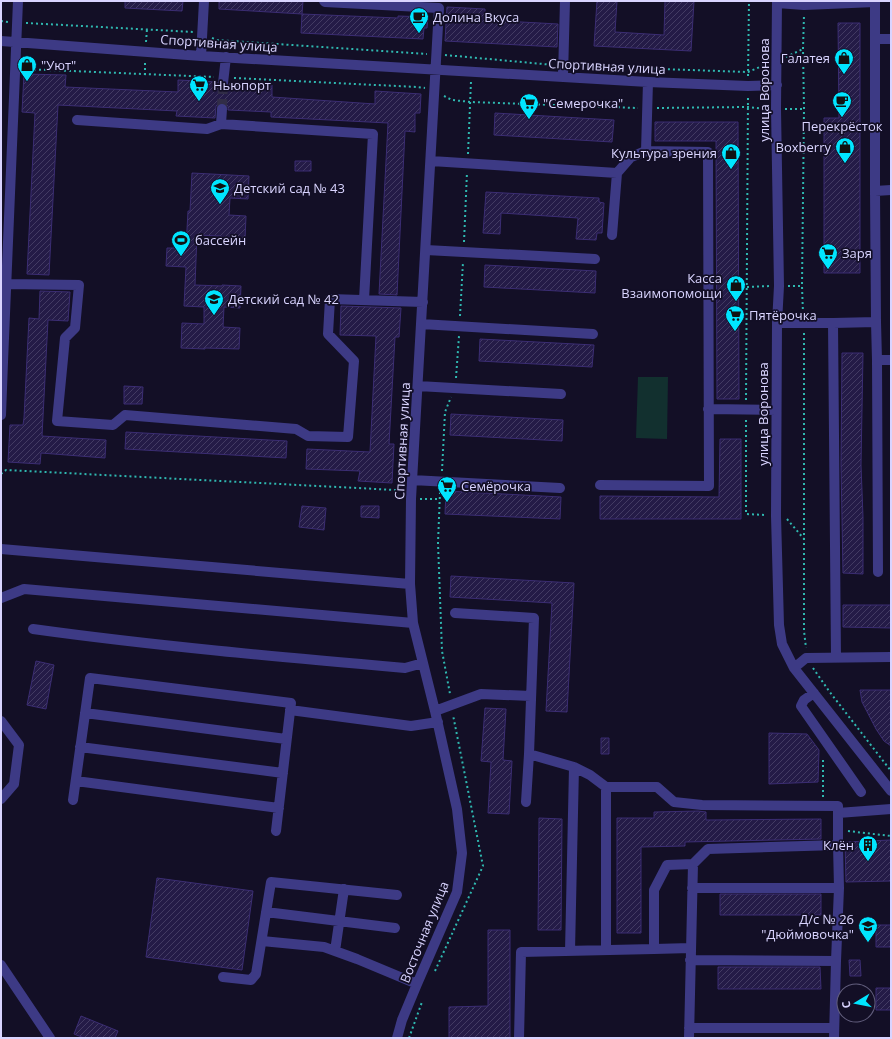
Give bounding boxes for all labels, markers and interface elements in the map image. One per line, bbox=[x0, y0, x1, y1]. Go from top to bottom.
cafe icon: Долина Вкуса bbox=[408, 6, 430, 34]
place label: Долина Вкуса bbox=[433, 8, 519, 26]
street label: Спортивная улица bbox=[160, 30, 278, 56]
street label: улица Воронова bbox=[755, 38, 773, 142]
shop icon: Галатея bbox=[833, 47, 855, 75]
place label: Галатея bbox=[781, 49, 830, 67]
shop icon: "Уют" bbox=[16, 54, 38, 82]
street label: Спортивная улица bbox=[548, 54, 666, 78]
place label: "Уют" bbox=[41, 56, 76, 74]
supermarket icon: Ньюпорт bbox=[188, 74, 210, 102]
place label: Ньюпорт bbox=[213, 76, 271, 94]
cafe icon: Перекрёсток bbox=[831, 90, 853, 118]
supermarket icon: "Семерочка" bbox=[518, 92, 540, 120]
place label: "Семерочка" bbox=[543, 94, 623, 112]
place label: Перекрёсток bbox=[802, 117, 883, 135]
shop icon: Boxberry bbox=[834, 136, 856, 164]
place label: Boxberry bbox=[776, 138, 831, 156]
shop icon: Культура зрения bbox=[720, 142, 742, 170]
place label: Культура зрения bbox=[611, 144, 717, 162]
school or university icon: Детский сад № 43 bbox=[209, 177, 231, 205]
place label: Детский сад № 43 bbox=[234, 179, 345, 197]
sports icon: бассейн bbox=[170, 229, 192, 257]
place label: бассейн bbox=[195, 231, 246, 249]
supermarket icon: Заря bbox=[817, 242, 839, 270]
place label: Заря bbox=[842, 244, 872, 262]
place label: Касса Взаимопомощи bbox=[621, 269, 722, 302]
shop icon: Касса Взаимопомощи bbox=[725, 274, 747, 302]
school or university icon: Детский сад № 42 bbox=[203, 288, 225, 316]
place label: Детский сад № 42 bbox=[228, 290, 339, 308]
supermarket icon: Пятёрочка bbox=[724, 304, 746, 332]
place label: Пятёрочка bbox=[749, 306, 817, 324]
street label: улица Воронова bbox=[754, 362, 772, 466]
street label: Спортивная улица bbox=[390, 382, 414, 500]
supermarket icon: Семёрочка bbox=[436, 475, 458, 503]
place label: Семёрочка bbox=[461, 477, 531, 495]
building icon: Клён bbox=[857, 834, 879, 862]
place label: Клён bbox=[823, 836, 854, 854]
street label: Восточная улица bbox=[395, 879, 453, 985]
place label: Д/с № 26 "Дюймовочка" bbox=[761, 910, 854, 943]
school or university icon: Д/с № 26 "Дюймовочка" bbox=[857, 915, 879, 943]
north arrow bbox=[836, 983, 876, 1023]
text: С bbox=[838, 1000, 854, 1010]

